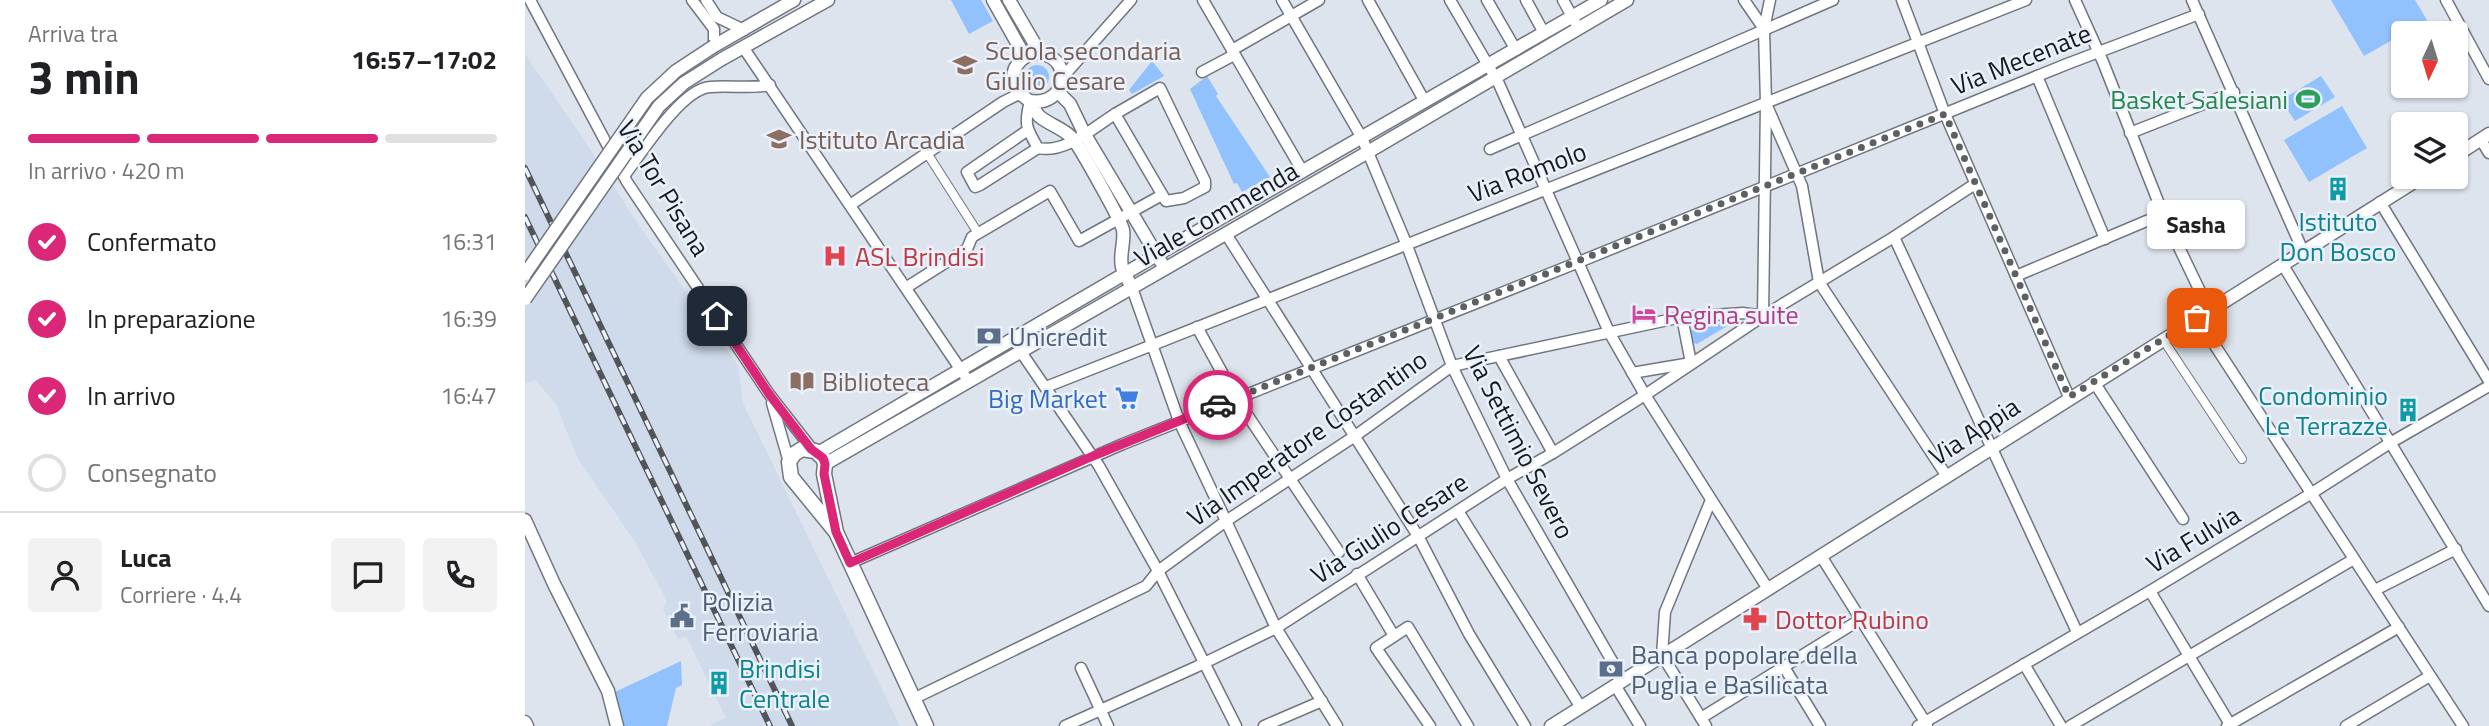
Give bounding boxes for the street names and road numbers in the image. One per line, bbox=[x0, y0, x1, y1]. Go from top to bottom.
street label: Via Mecenate bbox=[1945, 13, 2097, 105]
street label: Via Tor Pisana bbox=[608, 113, 720, 263]
street label: Via Romolo bbox=[1462, 132, 1592, 212]
street label: Viale Commenda bbox=[1127, 151, 1305, 277]
street label: Via Settimio Severo bbox=[1453, 339, 1585, 545]
street label: Via Imperatore Costantino bbox=[1179, 340, 1435, 536]
street label: Via Appia bbox=[1921, 387, 2027, 475]
street label: Via Giulio Cesare bbox=[1303, 463, 1475, 593]
street label: Via Fulvia bbox=[2138, 496, 2248, 582]

